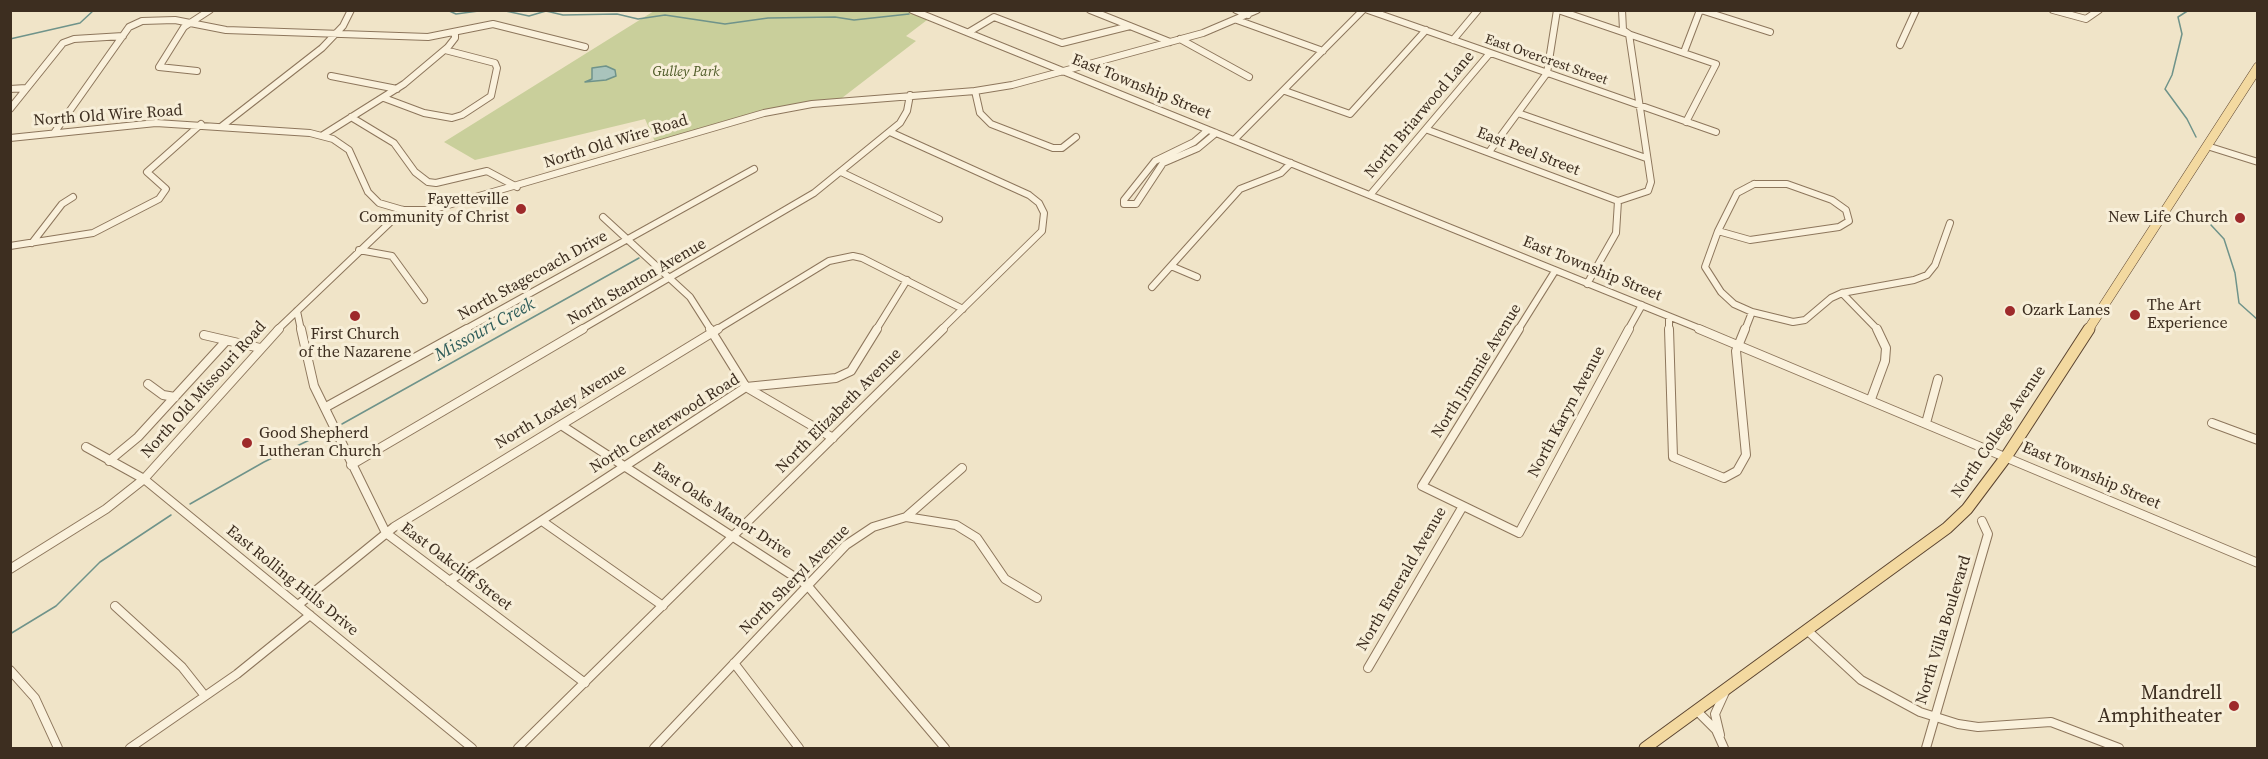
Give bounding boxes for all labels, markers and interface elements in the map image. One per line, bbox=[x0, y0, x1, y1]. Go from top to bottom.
street label: East Overcrest Street bbox=[1482, 31, 1610, 89]
street label: North Briarwood Lane bbox=[1361, 47, 1479, 183]
street label: East Township Street bbox=[1069, 50, 1213, 124]
park label: Gulley Park bbox=[652, 64, 720, 80]
street label: North Old Wire Road bbox=[33, 101, 183, 131]
street label: North Old Wire Road bbox=[542, 111, 690, 173]
street label: East Peel Street bbox=[1474, 124, 1582, 180]
place label: Fayetteville Community of Christ bbox=[359, 190, 509, 228]
marker: Fayetteville Community of Christ bbox=[514, 202, 528, 216]
place label: New Life Church bbox=[2108, 208, 2228, 228]
marker: New Life Church bbox=[2233, 211, 2247, 225]
street label: North Stagecoach Drive bbox=[455, 227, 611, 325]
street label: East Township Street bbox=[1520, 232, 1664, 306]
street label: North Stanton Avenue bbox=[564, 234, 710, 330]
water label: Missouri Creek bbox=[431, 294, 539, 366]
place label: The Art Experience bbox=[2147, 296, 2228, 334]
street label: North Jimmie Avenue bbox=[1428, 300, 1526, 442]
place label: Ozark Lanes bbox=[2022, 301, 2110, 321]
marker: Ozark Lanes bbox=[2003, 304, 2017, 318]
marker: The Art Experience bbox=[2128, 308, 2142, 322]
marker: First Church of the Nazarene bbox=[348, 309, 362, 323]
street label: North Old Missouri Road bbox=[138, 318, 270, 462]
place label: First Church of the Nazarene bbox=[299, 325, 411, 363]
street label: North Karyn Avenue bbox=[1524, 343, 1610, 481]
street label: North Elizabeth Avenue bbox=[772, 344, 906, 478]
street label: North Loxley Avenue bbox=[492, 360, 630, 454]
street label: North College Avenue bbox=[1948, 362, 2050, 502]
street label: North Centerwood Road bbox=[587, 370, 743, 478]
place label: Good Shepherd Lutheran Church bbox=[259, 424, 381, 462]
marker: Good Shepherd Lutheran Church bbox=[240, 436, 254, 450]
street label: East Township Street bbox=[2019, 438, 2163, 514]
street label: East Oaks Manor Drive bbox=[649, 459, 795, 563]
street label: North Emerald Avenue bbox=[1353, 504, 1451, 654]
street label: East Oakcliff Street bbox=[397, 519, 515, 615]
street label: North Sheryl Avenue bbox=[736, 521, 854, 639]
street label: East Rolling Hills Drive bbox=[222, 522, 362, 640]
street label: North Villa Boulevard bbox=[1912, 553, 1976, 707]
place label: Mandrell Amphitheater bbox=[2098, 682, 2222, 729]
marker: Mandrell Amphitheater bbox=[2227, 699, 2241, 713]

